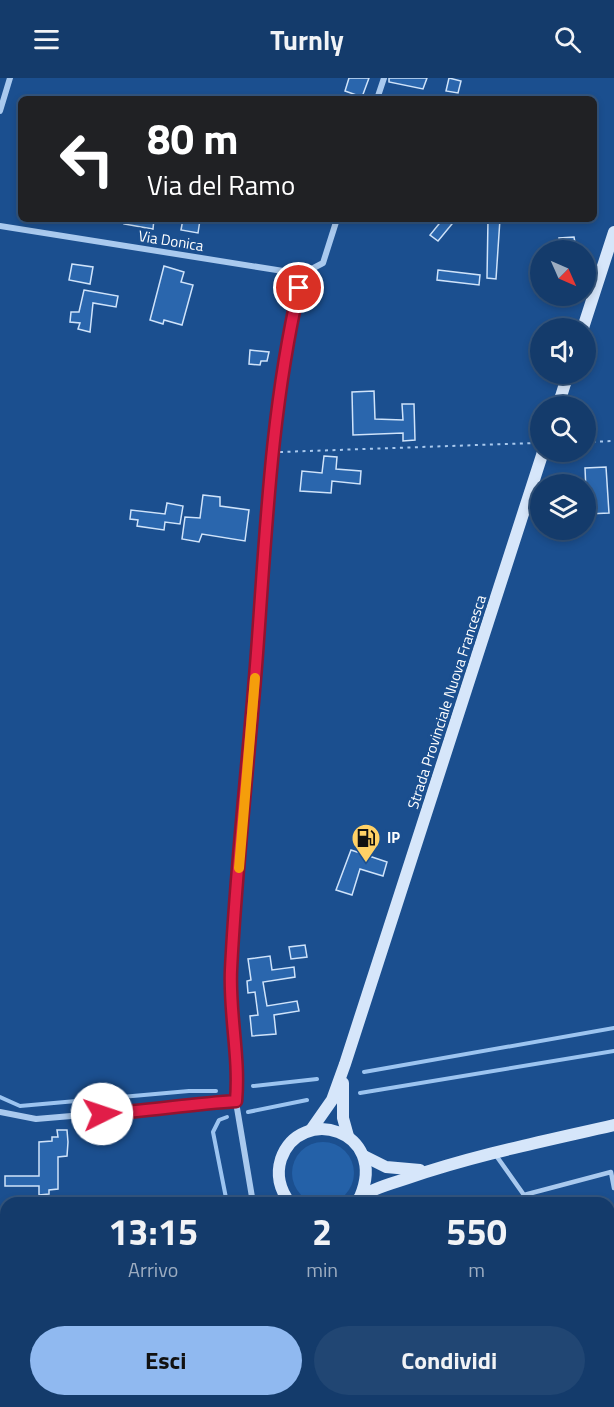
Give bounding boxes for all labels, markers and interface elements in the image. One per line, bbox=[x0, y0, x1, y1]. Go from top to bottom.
text: Turnly bbox=[270, 19, 344, 60]
icon: menu bbox=[30, 23, 63, 56]
icon: search bbox=[551, 23, 584, 56]
text: 80 m bbox=[147, 106, 239, 170]
icon: left bbox=[48, 120, 126, 198]
text: Via del Ramo bbox=[147, 164, 295, 205]
street label: Via Donica bbox=[137, 224, 206, 257]
north arrow bbox=[530, 240, 596, 306]
map controls bbox=[530, 240, 596, 540]
pin bbox=[273, 262, 324, 313]
icon: arrive bbox=[282, 271, 315, 304]
button: sound bbox=[530, 318, 596, 384]
button: search bbox=[530, 396, 596, 462]
button: layers bbox=[530, 474, 596, 540]
street label: Strada Provinciale Nuova Francesca bbox=[401, 591, 492, 812]
fuel station icon: IP bbox=[350, 822, 382, 864]
place label: IP bbox=[387, 826, 400, 849]
position arrow bbox=[70, 1082, 134, 1146]
text: 13:15 bbox=[108, 1204, 198, 1259]
text: 2 bbox=[312, 1204, 332, 1259]
text: 550 bbox=[446, 1204, 507, 1259]
text: Arrivo bbox=[128, 1254, 178, 1285]
text: min bbox=[306, 1254, 338, 1285]
text: m bbox=[468, 1254, 485, 1285]
button: Esci bbox=[30, 1326, 302, 1395]
button: Condividi bbox=[314, 1326, 585, 1395]

